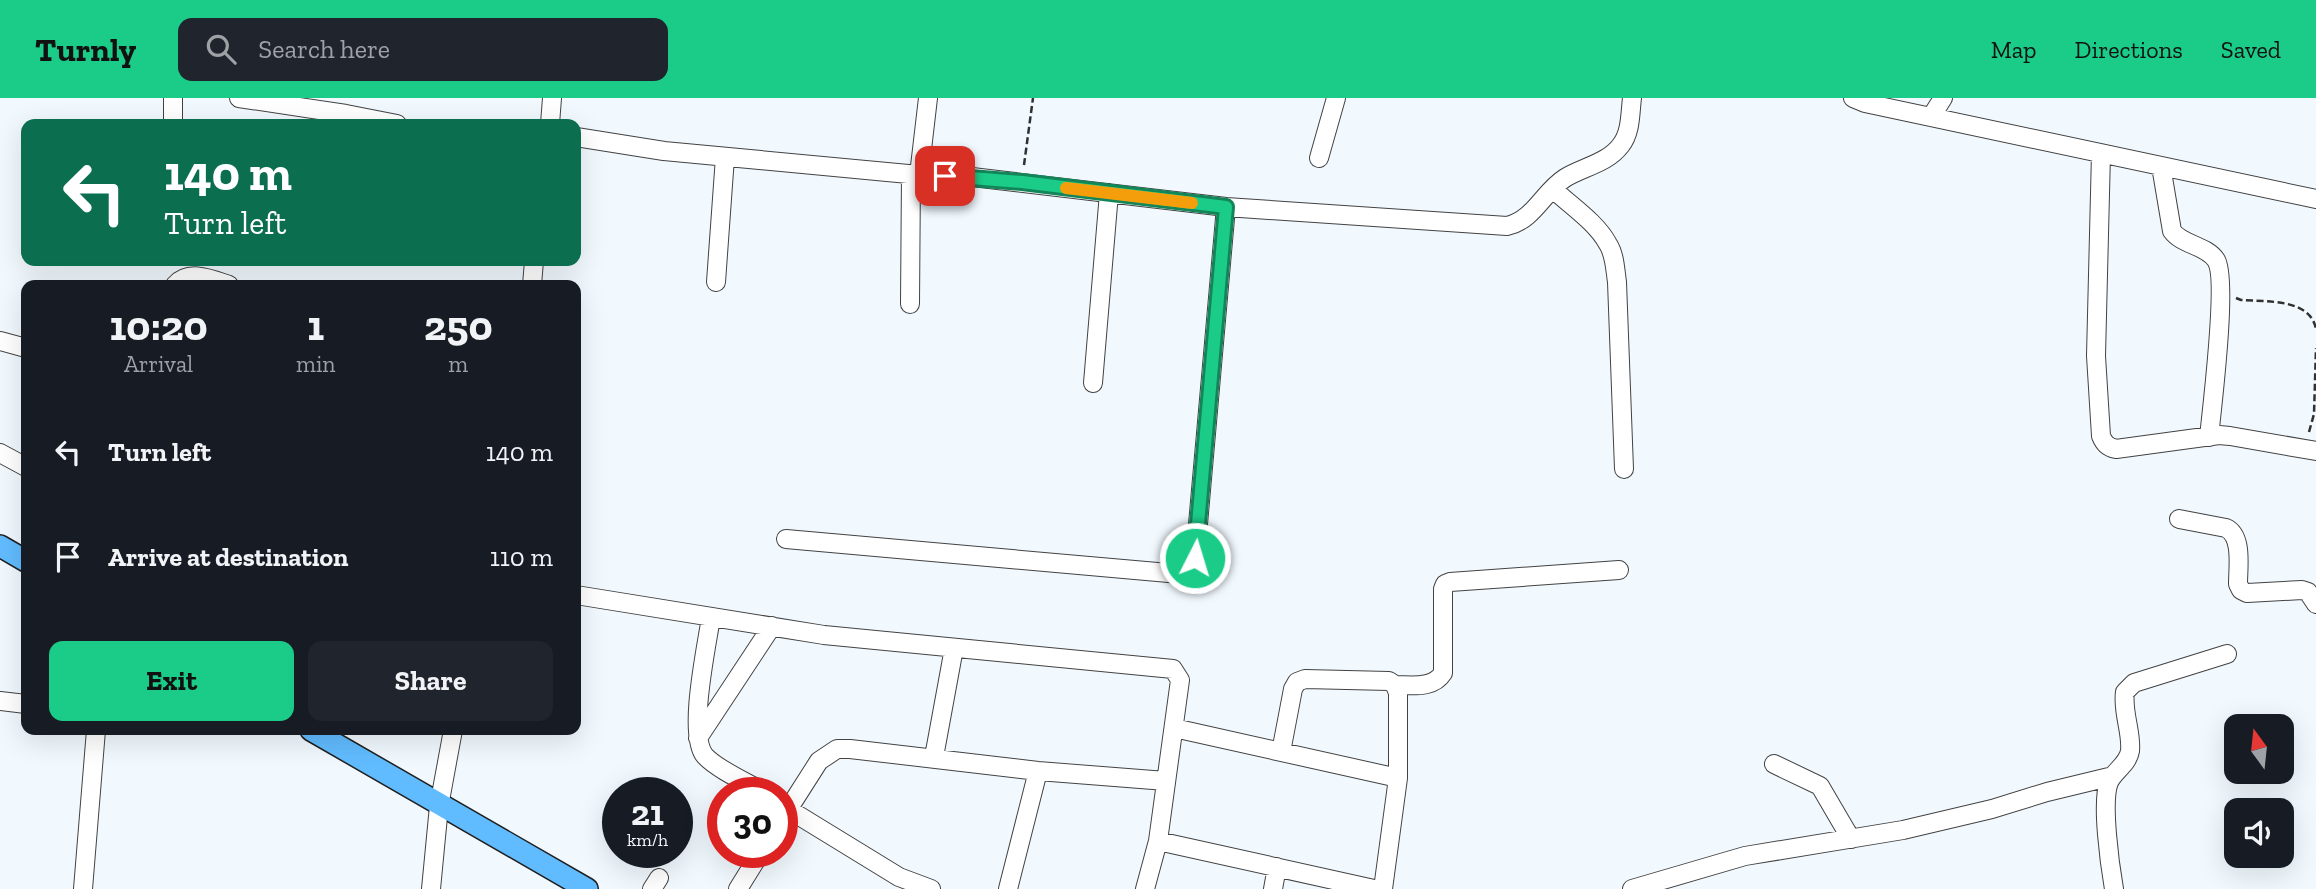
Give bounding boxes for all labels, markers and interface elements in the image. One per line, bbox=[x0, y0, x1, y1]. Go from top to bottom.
search box bbox=[178, 18, 668, 81]
text: Turnly bbox=[35, 30, 136, 69]
icon: search bbox=[202, 30, 240, 68]
text: Search here bbox=[258, 33, 390, 65]
text: Map bbox=[1991, 35, 2037, 64]
text: Directions bbox=[2075, 35, 2183, 64]
text: Saved bbox=[2221, 35, 2281, 64]
text: 140 m bbox=[164, 144, 292, 203]
pin bbox=[915, 146, 975, 206]
icon: left bbox=[49, 147, 140, 238]
icon: arrive bbox=[926, 157, 964, 195]
text: Turn left bbox=[164, 204, 286, 242]
text: 10:20 bbox=[109, 300, 208, 351]
text: 1 bbox=[307, 300, 324, 351]
text: 250 bbox=[424, 300, 493, 351]
text: Arrival bbox=[124, 350, 193, 378]
text: min bbox=[296, 350, 336, 378]
text: m bbox=[448, 350, 468, 378]
icon: left bbox=[49, 433, 87, 471]
text: Turn left bbox=[108, 436, 211, 468]
text: 140 m bbox=[486, 436, 553, 468]
position arrow bbox=[1158, 521, 1232, 595]
icon: arrive bbox=[49, 538, 87, 576]
text: Arrive at destination bbox=[108, 541, 348, 573]
text: 110 m bbox=[490, 541, 553, 573]
button: Exit bbox=[49, 641, 294, 721]
button: Share bbox=[308, 641, 553, 721]
north arrow bbox=[2224, 714, 2294, 784]
map controls bbox=[2224, 714, 2294, 868]
speed limit sign: 30 bbox=[707, 777, 798, 868]
text: 21 bbox=[631, 792, 664, 834]
button: sound bbox=[2224, 798, 2294, 868]
text: km/h bbox=[627, 829, 668, 851]

